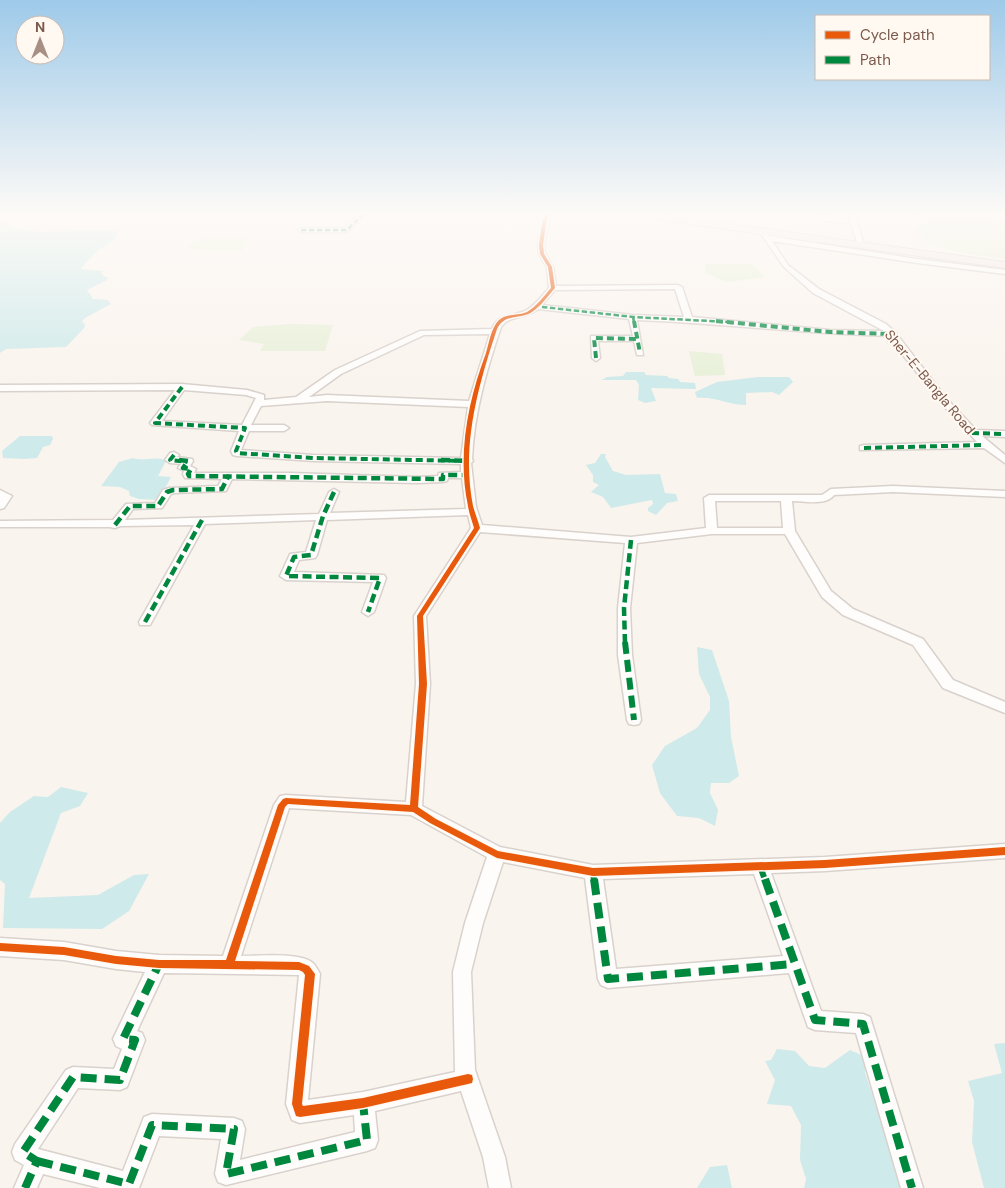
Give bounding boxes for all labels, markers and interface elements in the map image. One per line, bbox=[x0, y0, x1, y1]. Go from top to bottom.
north arrow bbox=[15, 15, 65, 65]
legend bbox=[815, 15, 990, 80]
text: N bbox=[35, 18, 45, 36]
text: Cycle path bbox=[860, 25, 935, 45]
text: Path bbox=[860, 50, 891, 70]
street label: Sher-E-Bangla Road bbox=[881, 326, 979, 438]

